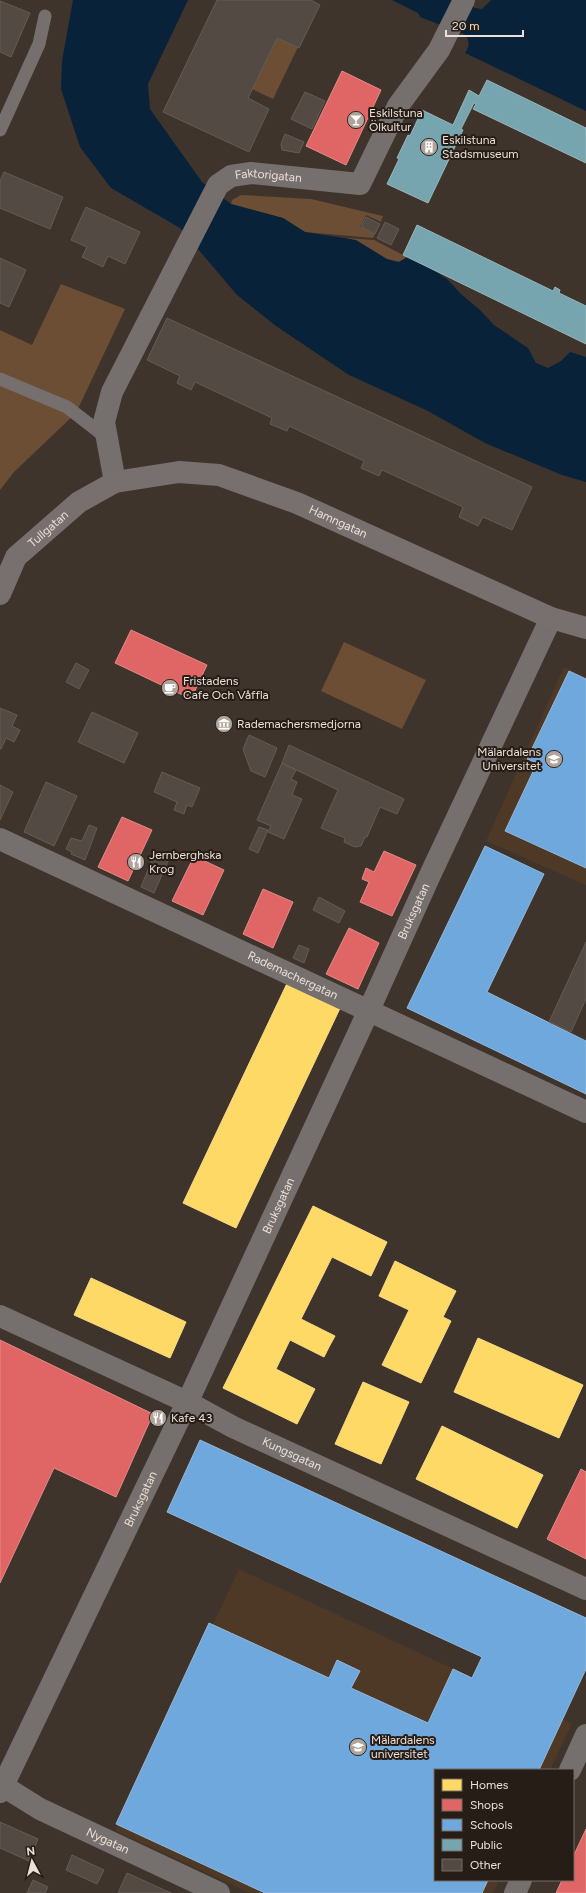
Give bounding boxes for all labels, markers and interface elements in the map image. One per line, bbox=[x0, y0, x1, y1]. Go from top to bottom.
scale bar bbox=[446, 12, 523, 38]
text: 20 m bbox=[452, 19, 480, 33]
place label: Eskilstuna Ölkultur bbox=[369, 106, 423, 134]
bar icon: Eskilstuna Ölkultur bbox=[346, 110, 366, 130]
place label: Eskilstuna Stadsmuseum bbox=[442, 133, 519, 161]
building icon: Eskilstuna Stadsmuseum bbox=[419, 137, 439, 157]
street label: Faktorigatan bbox=[234, 166, 303, 185]
street label: Hamngatan bbox=[307, 502, 370, 541]
street label: Tullgatan bbox=[25, 507, 71, 550]
place label: Fristadens Cafe Och Våffla bbox=[183, 674, 269, 702]
cafe icon: Fristadens Cafe Och Våffla bbox=[160, 678, 180, 698]
museum icon: Rademachersmedjorna bbox=[214, 714, 234, 734]
place label: Rademachersmedjorna bbox=[237, 717, 361, 731]
place label: Mälardalens Universitet bbox=[477, 745, 541, 773]
school or university icon: Mälardalens Universitet bbox=[544, 749, 564, 769]
place label: Jernberghska Krog bbox=[149, 848, 221, 876]
restaurant icon: Jernberghska Krog bbox=[126, 852, 146, 872]
street label: Bruksgatan bbox=[395, 881, 433, 942]
street label: Rademachergatan bbox=[245, 948, 340, 1003]
street label: Bruksgatan bbox=[259, 1175, 297, 1236]
restaurant icon: Kafe 43 bbox=[148, 1408, 168, 1428]
place label: Kafe 43 bbox=[171, 1411, 212, 1425]
street label: Kungsgatan bbox=[260, 1434, 324, 1474]
street label: Bruksgatan bbox=[121, 1469, 160, 1529]
place label: Mälardalens universitet bbox=[371, 1733, 435, 1761]
school or university icon: Mälardalens universitet bbox=[348, 1737, 368, 1757]
legend bbox=[434, 1769, 574, 1881]
text: Homes bbox=[470, 1778, 509, 1792]
text: Shops bbox=[470, 1798, 504, 1812]
text: Schools bbox=[470, 1818, 513, 1832]
street label: Nygatan bbox=[84, 1825, 132, 1857]
text: Public bbox=[470, 1838, 503, 1852]
north arrow bbox=[12, 1841, 52, 1881]
text: N bbox=[26, 1845, 36, 1859]
text: Other bbox=[470, 1858, 501, 1872]

